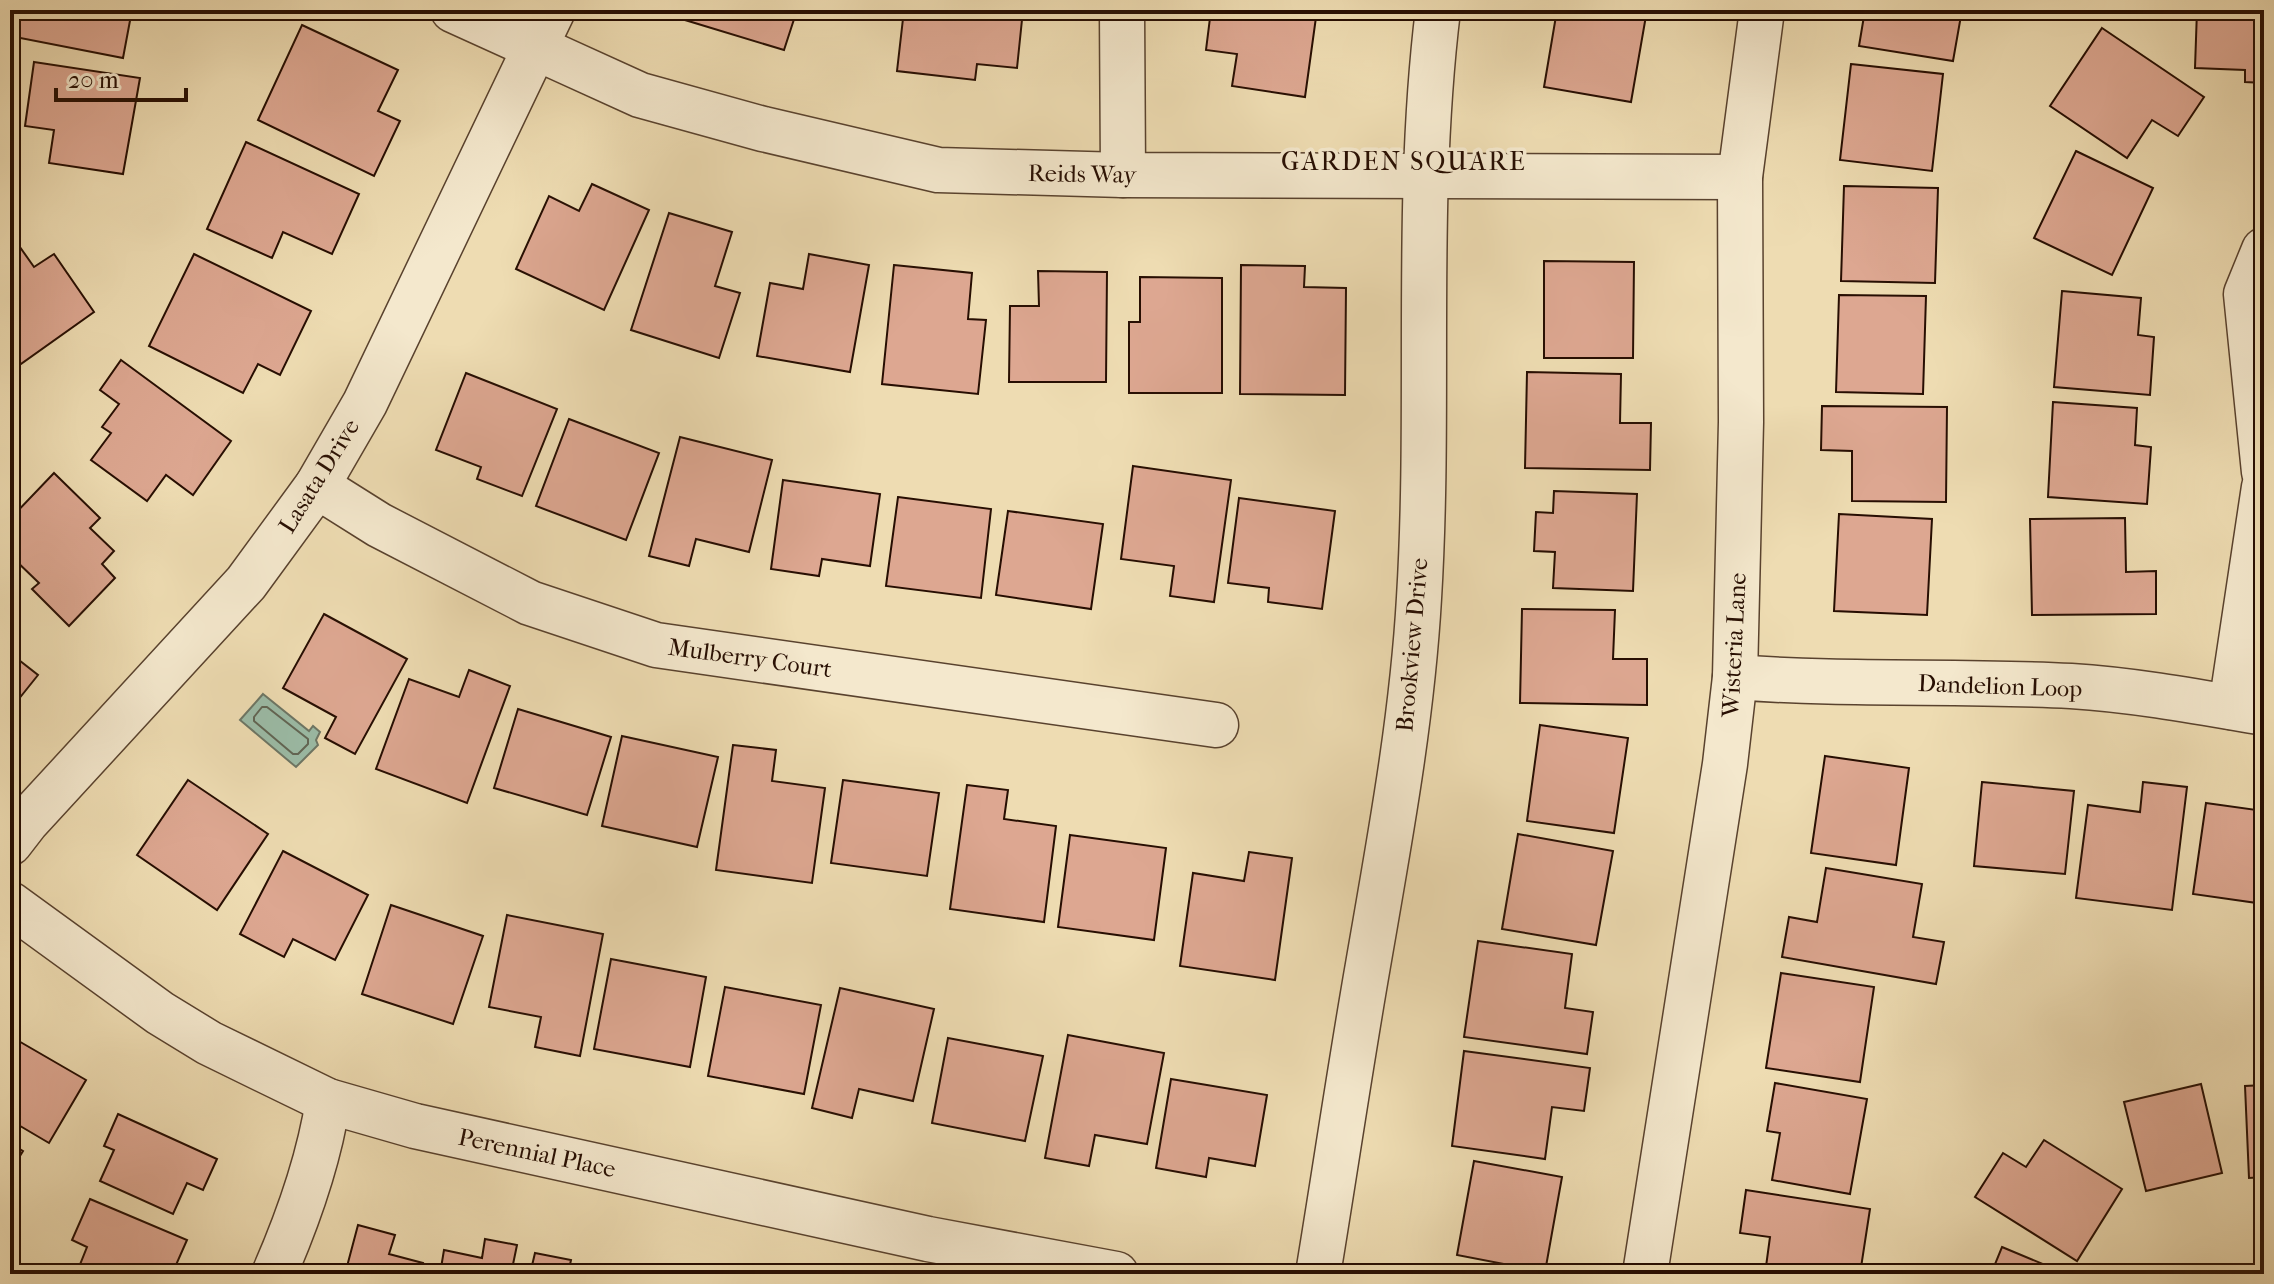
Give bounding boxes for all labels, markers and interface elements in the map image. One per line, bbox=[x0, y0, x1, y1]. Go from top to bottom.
scale bar bbox=[56, 52, 186, 102]
text: 20 m bbox=[68, 66, 119, 94]
district label: GARDEN SQUARE bbox=[1281, 146, 1527, 177]
street label: Reids Way bbox=[1028, 159, 1138, 189]
street label: Lasata Drive bbox=[273, 414, 365, 538]
street label: Brookview Drive bbox=[1390, 557, 1434, 733]
street label: Wisteria Lane bbox=[1716, 572, 1752, 719]
street label: Mulberry Court bbox=[666, 633, 834, 683]
street label: Dandelion Loop bbox=[1917, 669, 2083, 703]
street label: Perennial Place bbox=[456, 1123, 618, 1183]

